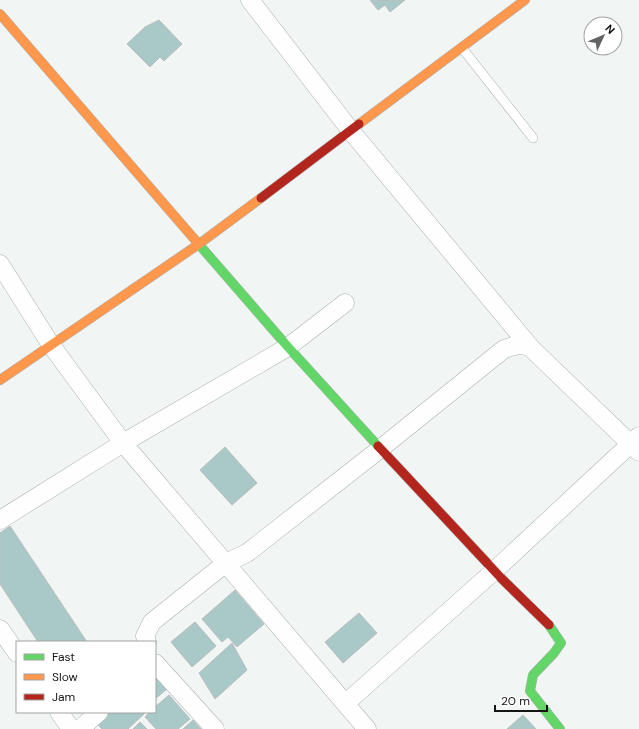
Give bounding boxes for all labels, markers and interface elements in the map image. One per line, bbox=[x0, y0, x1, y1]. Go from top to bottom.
north arrow bbox=[583, 16, 623, 56]
text: N bbox=[602, 21, 618, 37]
legend bbox=[16, 641, 156, 713]
text: Fast bbox=[52, 649, 75, 665]
text: Slow bbox=[52, 669, 78, 685]
scale bar bbox=[495, 687, 547, 713]
text: Jam bbox=[52, 689, 75, 705]
text: 20 m bbox=[501, 693, 530, 709]

